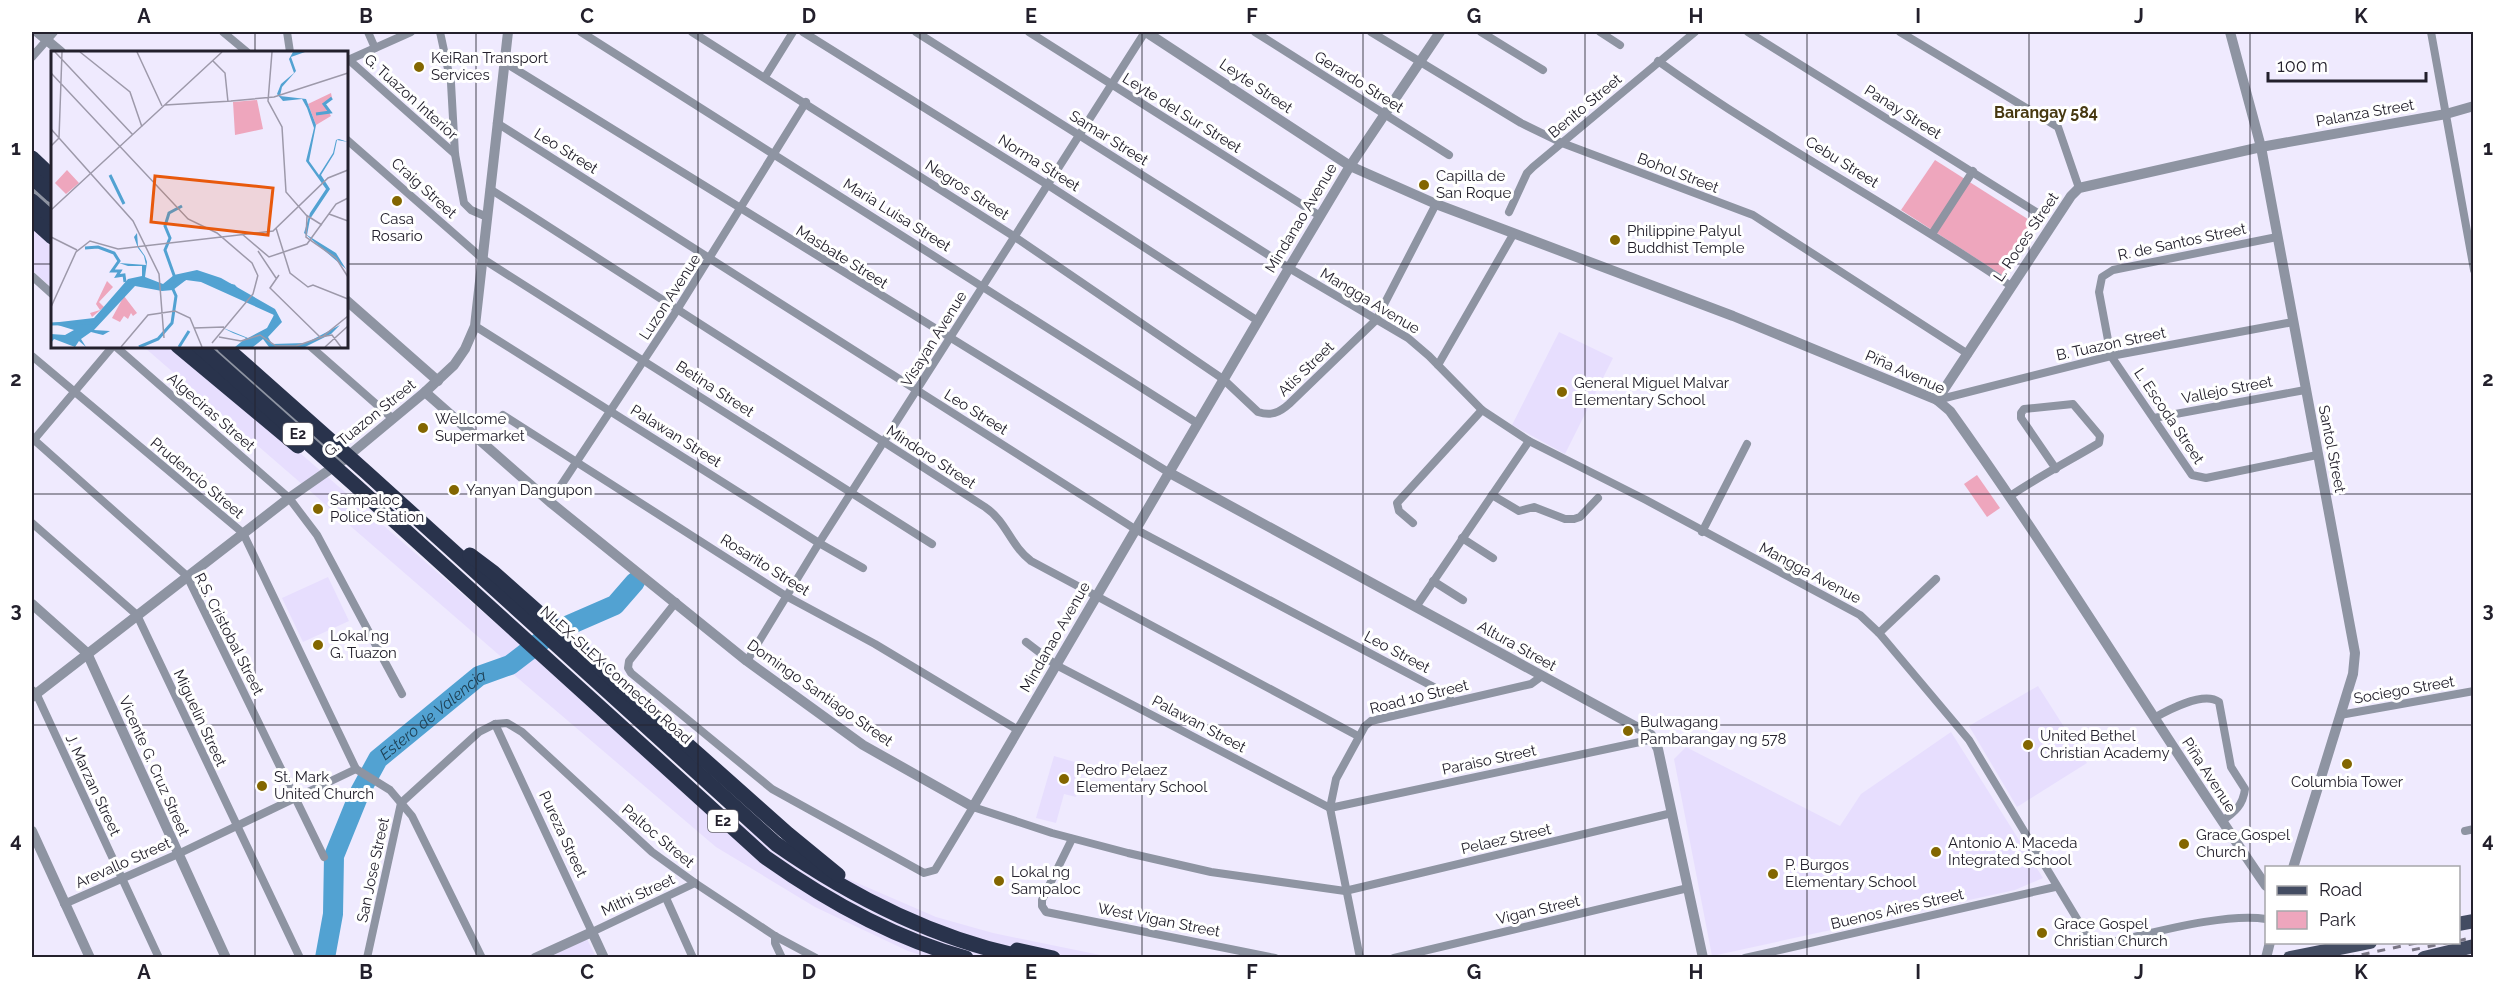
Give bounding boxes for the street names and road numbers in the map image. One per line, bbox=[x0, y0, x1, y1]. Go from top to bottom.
street label: Gerardo Street bbox=[1311, 47, 1407, 117]
street label: G. Tuazon Interior bbox=[361, 50, 462, 144]
street label: Leyte Street bbox=[1216, 55, 1296, 117]
street label: Leyte del Sur Street bbox=[1119, 69, 1245, 157]
street label: Benito Street bbox=[1545, 70, 1625, 142]
street label: Panay Street bbox=[1861, 81, 1945, 143]
street label: Palanza Street bbox=[2314, 96, 2416, 130]
street label: Samar Street bbox=[1066, 107, 1152, 169]
street label: Leo Street bbox=[531, 124, 601, 178]
street label: Norma Street bbox=[995, 131, 1083, 195]
street label: Cebu Street bbox=[1802, 132, 1882, 192]
street label: Bohol Street bbox=[1635, 149, 1721, 197]
street label: Craig Street bbox=[388, 154, 460, 222]
street label: Negros Street bbox=[922, 156, 1012, 224]
street label: Mindanao Avenue bbox=[1261, 160, 1341, 276]
street label: Maria Luisa Street bbox=[840, 175, 954, 255]
street label: L. Roces Street bbox=[1990, 189, 2062, 285]
street label: R. de Santos Street bbox=[2116, 220, 2248, 264]
street label: Masbate Street bbox=[793, 222, 891, 292]
street label: Luzon Avenue bbox=[636, 251, 704, 343]
street label: Mangga Avenue bbox=[1317, 264, 1423, 338]
street label: Visayan Avenue bbox=[897, 288, 971, 390]
street label: B. Tuazon Street bbox=[2055, 324, 2167, 364]
street label: Atis Street bbox=[1274, 338, 1338, 400]
street label: Piña Avenue bbox=[1862, 346, 1948, 398]
street label: Betina Street bbox=[673, 357, 757, 421]
street label: L. Escoda Street bbox=[2130, 365, 2208, 467]
street label: Algeciras Street bbox=[164, 369, 258, 455]
street label: Vallejo Street bbox=[2180, 372, 2274, 408]
street label: G. Tuazon Street bbox=[321, 376, 419, 460]
street label: Leo Street bbox=[941, 385, 1011, 439]
street label: Palawan Street bbox=[627, 401, 725, 471]
street label: Santol Street bbox=[2315, 404, 2349, 494]
street label: Mindoro Street bbox=[883, 421, 979, 493]
road number: E2 bbox=[283, 423, 313, 445]
street label: Prudencio Street bbox=[147, 434, 247, 522]
street label: Rosarito Street bbox=[717, 530, 813, 600]
street label: Mangga Avenue bbox=[1756, 539, 1864, 607]
street label: R.S. Cristobal Street bbox=[190, 570, 268, 698]
street label: Mindanao Avenue bbox=[1016, 578, 1094, 695]
street label: NLEX-SLEX Connector Road bbox=[537, 602, 695, 748]
street label: Altura Street bbox=[1475, 617, 1559, 675]
street label: Leo Street bbox=[1361, 627, 1433, 677]
street label: Domingo Santiago Street bbox=[744, 636, 896, 750]
street label: Miguelin Street bbox=[170, 667, 230, 769]
street label: Sociego Street bbox=[2352, 672, 2456, 708]
street label: Road 10 Street bbox=[1368, 676, 1470, 718]
street label: Palawan Street bbox=[1149, 692, 1249, 756]
street label: Vicente G. Cruz Street bbox=[115, 693, 193, 839]
street label: J. Marzan Street bbox=[62, 731, 124, 839]
street label: Piña Avenue bbox=[2178, 734, 2240, 816]
street label: Paraiso Street bbox=[1440, 741, 1538, 779]
street label: Pureza Street bbox=[535, 788, 591, 880]
street label: Paltoc Street bbox=[618, 801, 698, 871]
road number: E2 bbox=[708, 810, 738, 832]
street label: San Jose Street bbox=[353, 816, 393, 924]
street label: Pelaez Street bbox=[1459, 820, 1553, 858]
street label: Arevallo Street bbox=[73, 834, 173, 892]
street label: Mithi Street bbox=[598, 870, 678, 920]
street label: Buenos Aires Street bbox=[1829, 885, 1965, 933]
street label: Vigan Street bbox=[1495, 892, 1581, 928]
street label: West Vigan Street bbox=[1096, 899, 1222, 941]

